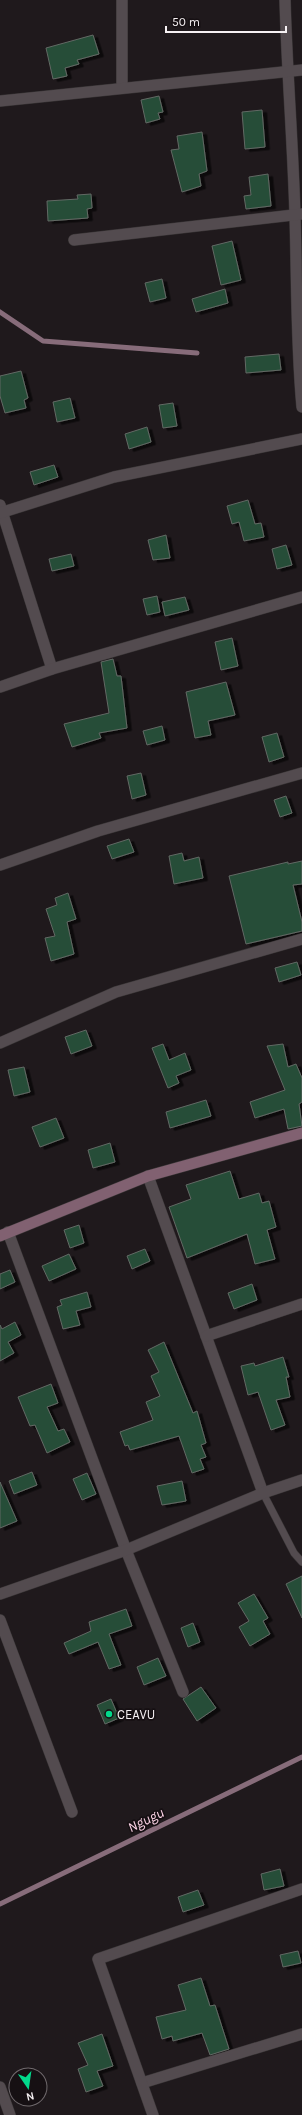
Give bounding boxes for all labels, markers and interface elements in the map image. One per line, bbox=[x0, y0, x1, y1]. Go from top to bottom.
scale bar bbox=[166, 8, 286, 34]
text: 50 m bbox=[172, 15, 200, 29]
place label: CEAVU bbox=[117, 1707, 155, 1722]
marker: CEAVU bbox=[104, 1709, 114, 1719]
water label: Ngugu bbox=[125, 1804, 167, 1836]
north arrow bbox=[8, 2067, 48, 2107]
text: N bbox=[25, 2089, 35, 2103]

